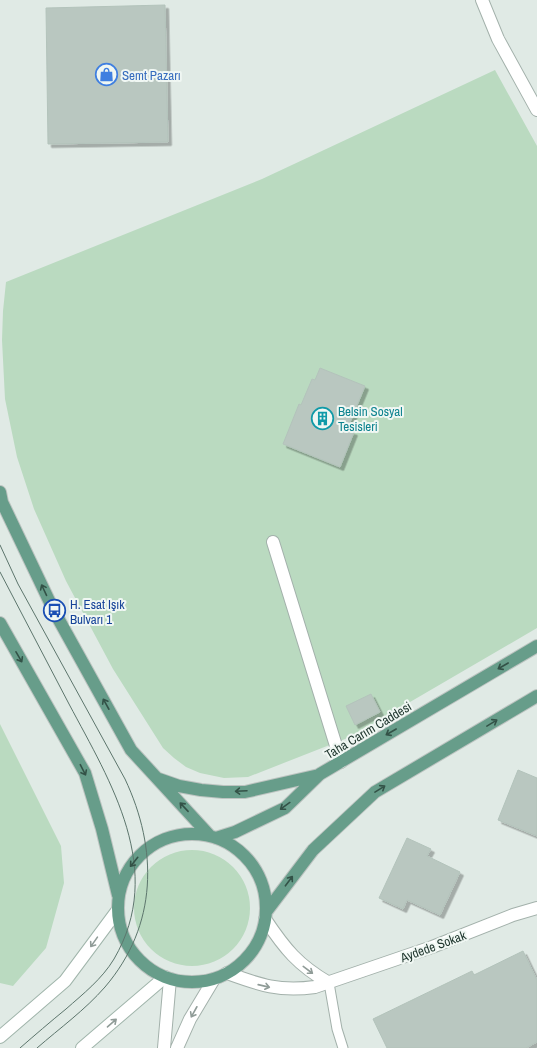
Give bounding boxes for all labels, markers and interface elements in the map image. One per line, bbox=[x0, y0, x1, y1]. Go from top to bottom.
shop icon: Semt Pazarı bbox=[94, 62, 120, 88]
place label: Semt Pazarı bbox=[122, 67, 181, 84]
place label: Belsin Sosyal Tesisleri bbox=[338, 403, 403, 435]
building icon: Belsin Sosyal Tesisleri bbox=[310, 405, 336, 431]
one-way arrow bbox=[40, 584, 47, 596]
place label: H. Esat Işık Bulvarı 1 bbox=[70, 596, 125, 628]
bus stop icon: H. Esat Işık Bulvarı 1 bbox=[41, 598, 67, 624]
one-way arrow bbox=[15, 651, 23, 663]
one-way arrow bbox=[497, 663, 509, 671]
one-way arrow bbox=[101, 698, 109, 710]
street label: Taha Carım Caddesi bbox=[322, 698, 415, 763]
one-way arrow bbox=[486, 718, 498, 726]
one-way arrow bbox=[385, 729, 397, 737]
one-way arrow bbox=[79, 764, 87, 776]
one-way arrow bbox=[374, 785, 385, 793]
one-way arrow bbox=[235, 788, 248, 795]
one-way arrow bbox=[179, 802, 188, 812]
one-way arrow bbox=[280, 802, 291, 810]
one-way arrow bbox=[130, 857, 139, 867]
one-way arrow bbox=[285, 876, 294, 887]
street label: Aydede Sokak bbox=[397, 927, 469, 967]
one-way arrow bbox=[90, 936, 98, 947]
one-way arrow bbox=[303, 966, 314, 974]
one-way arrow bbox=[257, 982, 270, 990]
one-way arrow bbox=[190, 1006, 197, 1018]
one-way arrow bbox=[106, 1019, 117, 1028]

